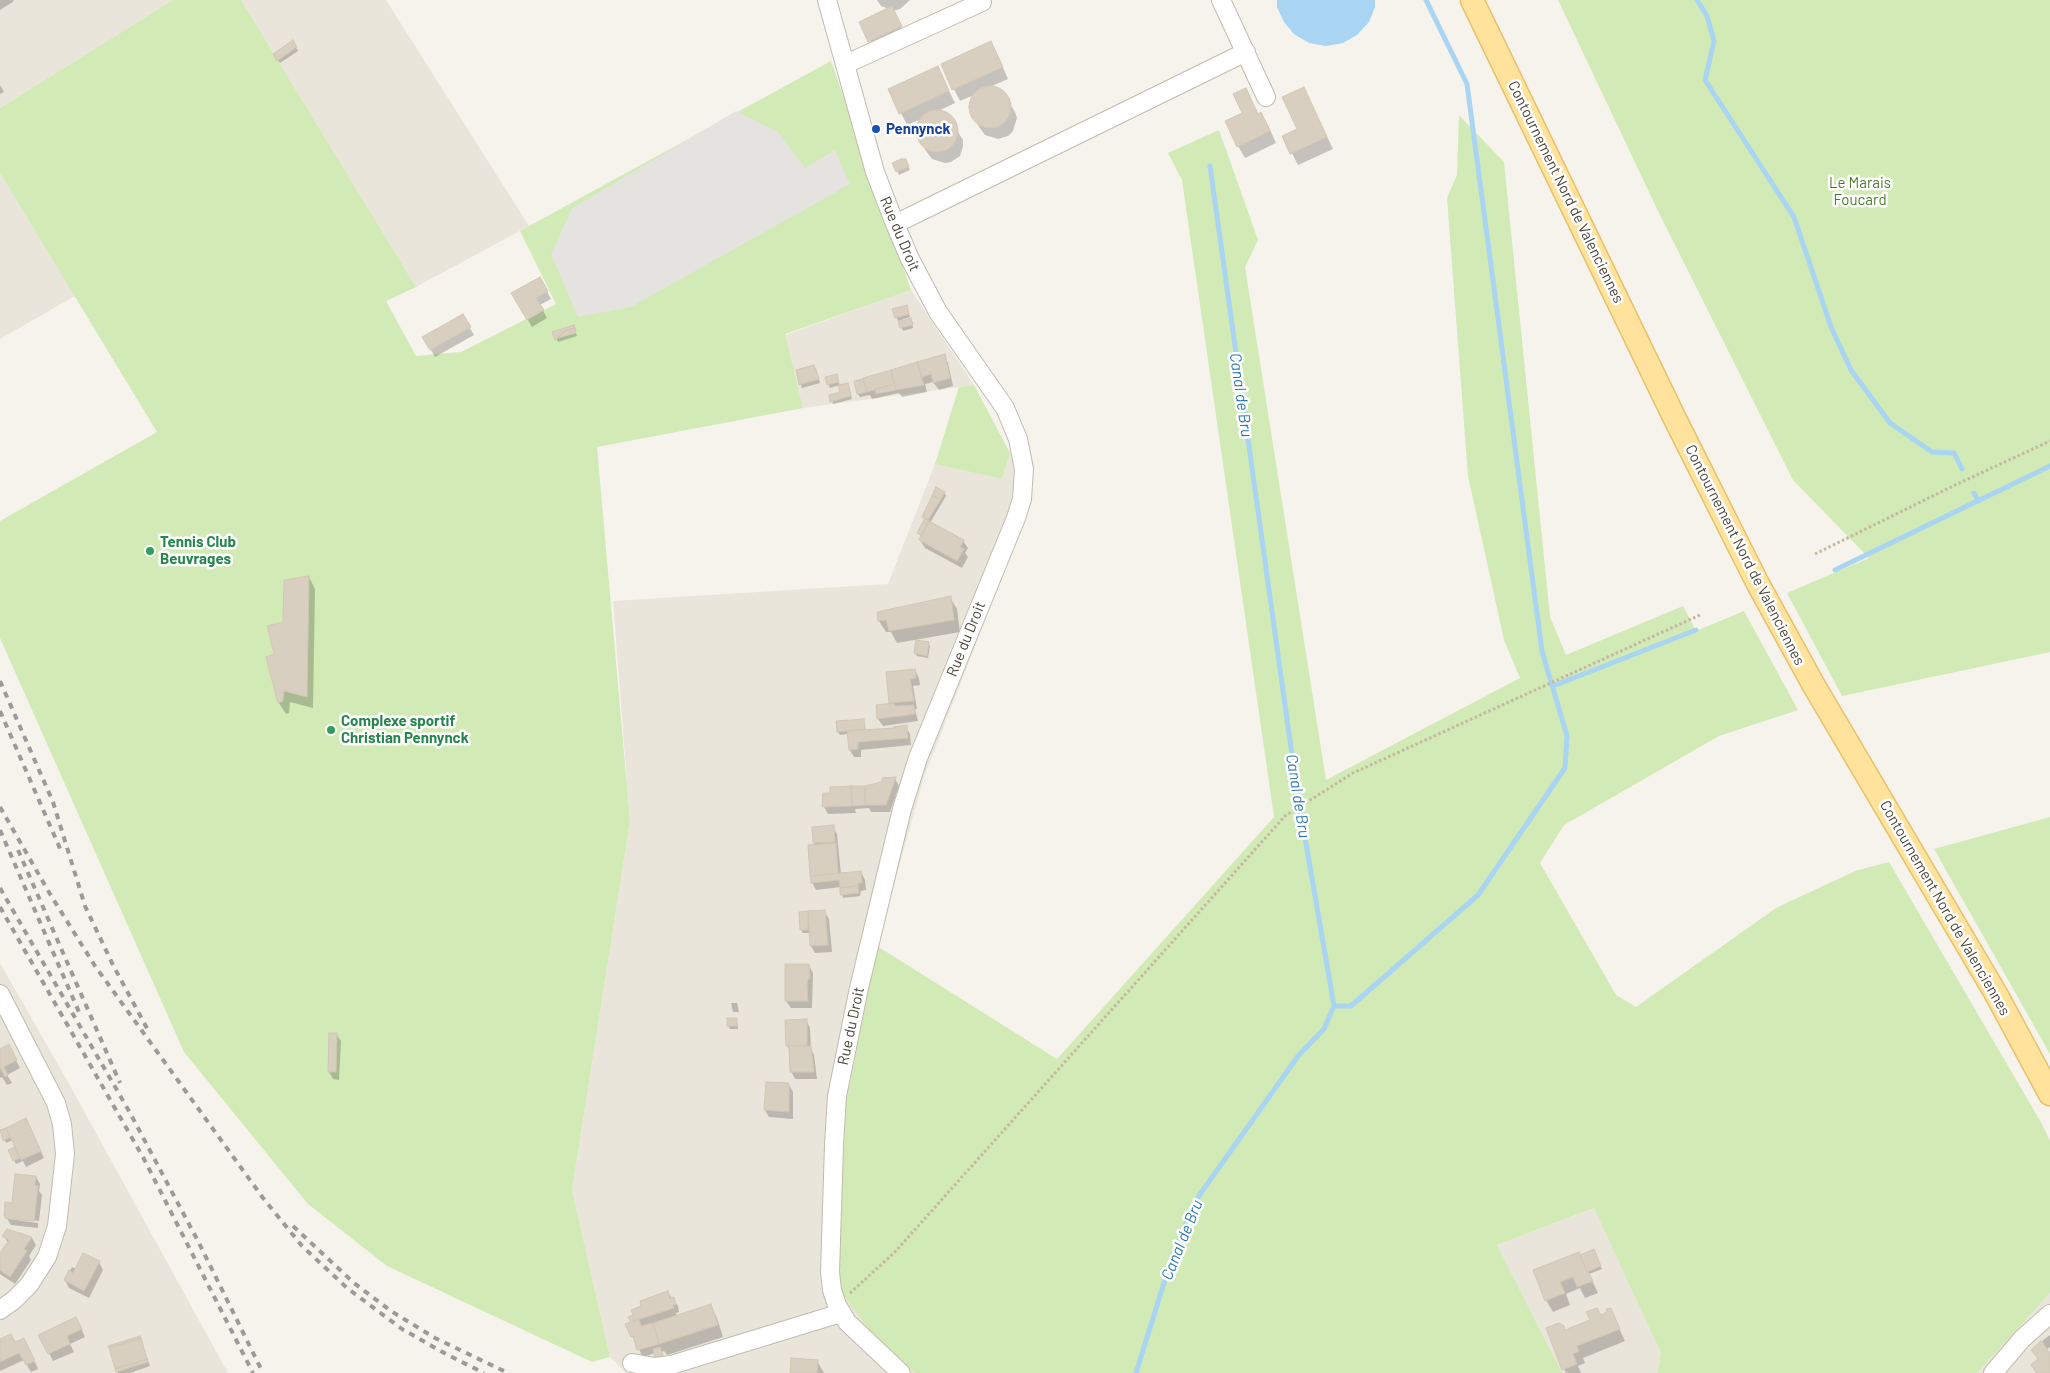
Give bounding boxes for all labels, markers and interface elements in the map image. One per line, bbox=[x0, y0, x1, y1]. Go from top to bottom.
street label: Contournement Nord de Valenciennes bbox=[1504, 78, 1628, 306]
place label: Pennynck bbox=[886, 120, 951, 138]
marker: Pennynck bbox=[870, 123, 882, 135]
park label: Le Marais Foucard bbox=[1829, 174, 1891, 209]
street label: Rue du Droit bbox=[876, 194, 924, 274]
water label: Canal de Bru bbox=[1226, 352, 1256, 438]
street label: Contournement Nord de Valenciennes bbox=[1681, 442, 1809, 668]
place label: Tennis Club Beuvrages bbox=[160, 533, 236, 568]
marker: Tennis Club Beuvrages bbox=[144, 545, 156, 557]
street label: Rue du Droit bbox=[943, 599, 989, 679]
place label: Complexe sportif Christian Pennynck bbox=[341, 712, 469, 747]
marker: Complexe sportif Christian Pennynck bbox=[325, 724, 337, 736]
water label: Canal de Bru bbox=[1282, 753, 1314, 839]
street label: Contournement Nord de Valenciennes bbox=[1876, 797, 2014, 1019]
street label: Rue du Droit bbox=[834, 985, 868, 1067]
water label: Canal de Bru bbox=[1157, 1197, 1207, 1283]

